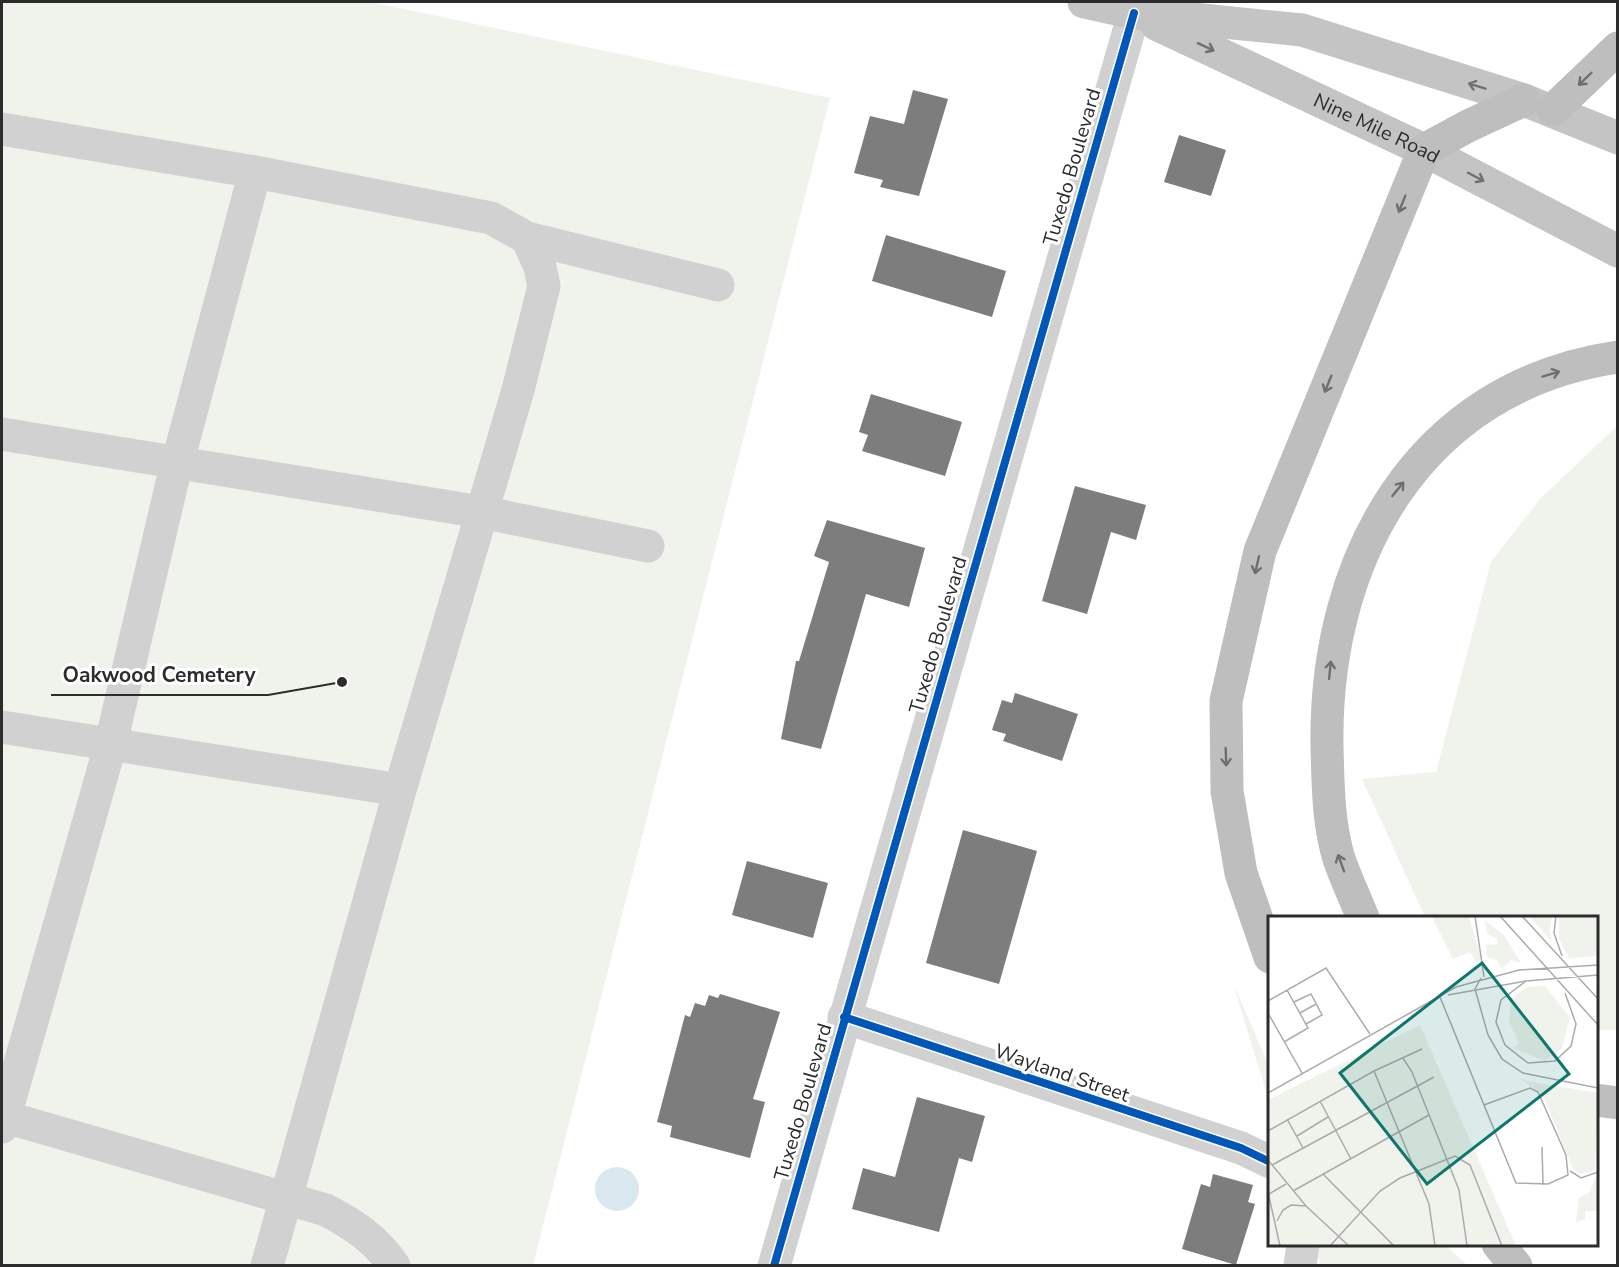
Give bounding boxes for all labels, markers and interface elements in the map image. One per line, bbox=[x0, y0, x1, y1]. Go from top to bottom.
one-way arrow bbox=[1197, 42, 1215, 53]
one-way arrow bbox=[1578, 72, 1593, 87]
one-way arrow bbox=[1468, 80, 1487, 91]
street label: Tuxedo Boulevard bbox=[1037, 85, 1107, 249]
street label: Nine Mile Road bbox=[1309, 87, 1445, 169]
one-way arrow bbox=[1467, 171, 1484, 183]
one-way arrow bbox=[1396, 194, 1407, 212]
one-way arrow bbox=[1541, 368, 1560, 379]
one-way arrow bbox=[1322, 374, 1333, 393]
one-way arrow bbox=[1391, 481, 1404, 497]
street label: Tuxedo Boulevard bbox=[903, 553, 973, 717]
one-way arrow bbox=[1250, 556, 1262, 575]
callout: Oakwood Cemetery bbox=[51, 656, 268, 695]
one-way arrow bbox=[1325, 660, 1336, 680]
text: Oakwood Cemetery bbox=[63, 661, 256, 689]
one-way arrow bbox=[1220, 746, 1232, 766]
one-way arrow bbox=[1335, 854, 1346, 873]
inset map bbox=[1268, 916, 1598, 1246]
street label: Tuxedo Boulevard bbox=[768, 1020, 838, 1184]
street label: Wayland Street bbox=[991, 1037, 1134, 1109]

